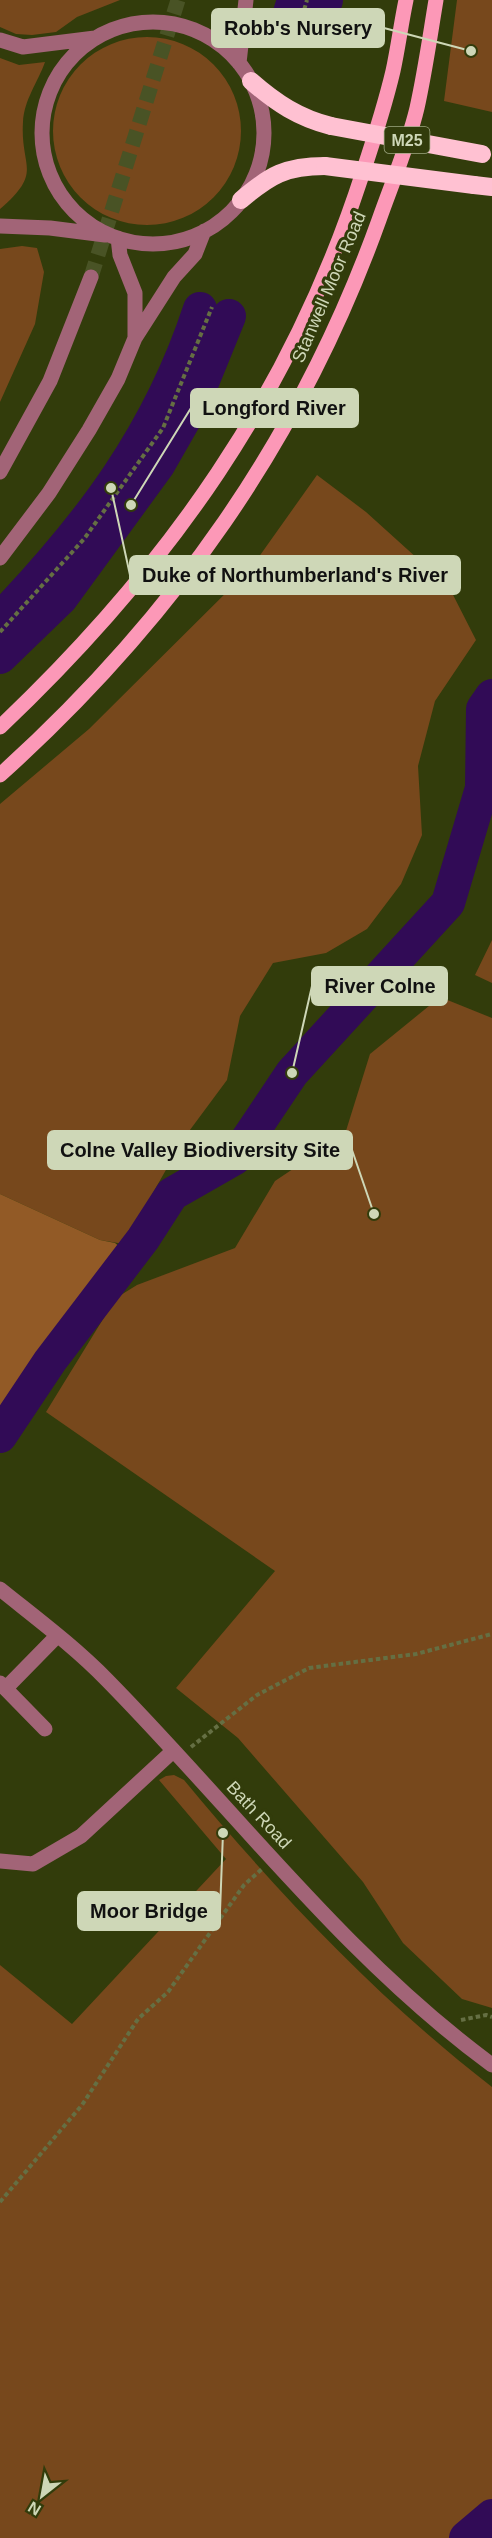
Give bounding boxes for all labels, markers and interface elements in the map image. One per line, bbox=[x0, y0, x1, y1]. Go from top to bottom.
callout: Robb's Nursery bbox=[212, 9, 384, 47]
text: Robb's Nursery bbox=[224, 17, 373, 39]
road number: M25 bbox=[384, 127, 430, 153]
street label: Stanwell Moor Road bbox=[288, 208, 370, 366]
callout: Longford River bbox=[191, 389, 358, 427]
text: Longford River bbox=[202, 397, 346, 419]
callout: Duke of Northumberland's River bbox=[130, 556, 460, 594]
text: Duke of Northumberland's River bbox=[142, 564, 448, 586]
callout: River Colne bbox=[312, 967, 447, 1005]
text: River Colne bbox=[324, 975, 436, 997]
callout: Colne Valley Biodiversity Site bbox=[48, 1131, 352, 1169]
text: Colne Valley Biodiversity Site bbox=[60, 1139, 340, 1161]
street label: Bath Road bbox=[223, 1777, 295, 1853]
callout: Moor Bridge bbox=[78, 1892, 220, 1930]
text: Moor Bridge bbox=[90, 1900, 208, 1922]
north arrow bbox=[12, 2466, 72, 2526]
text: N bbox=[25, 2498, 44, 2519]

